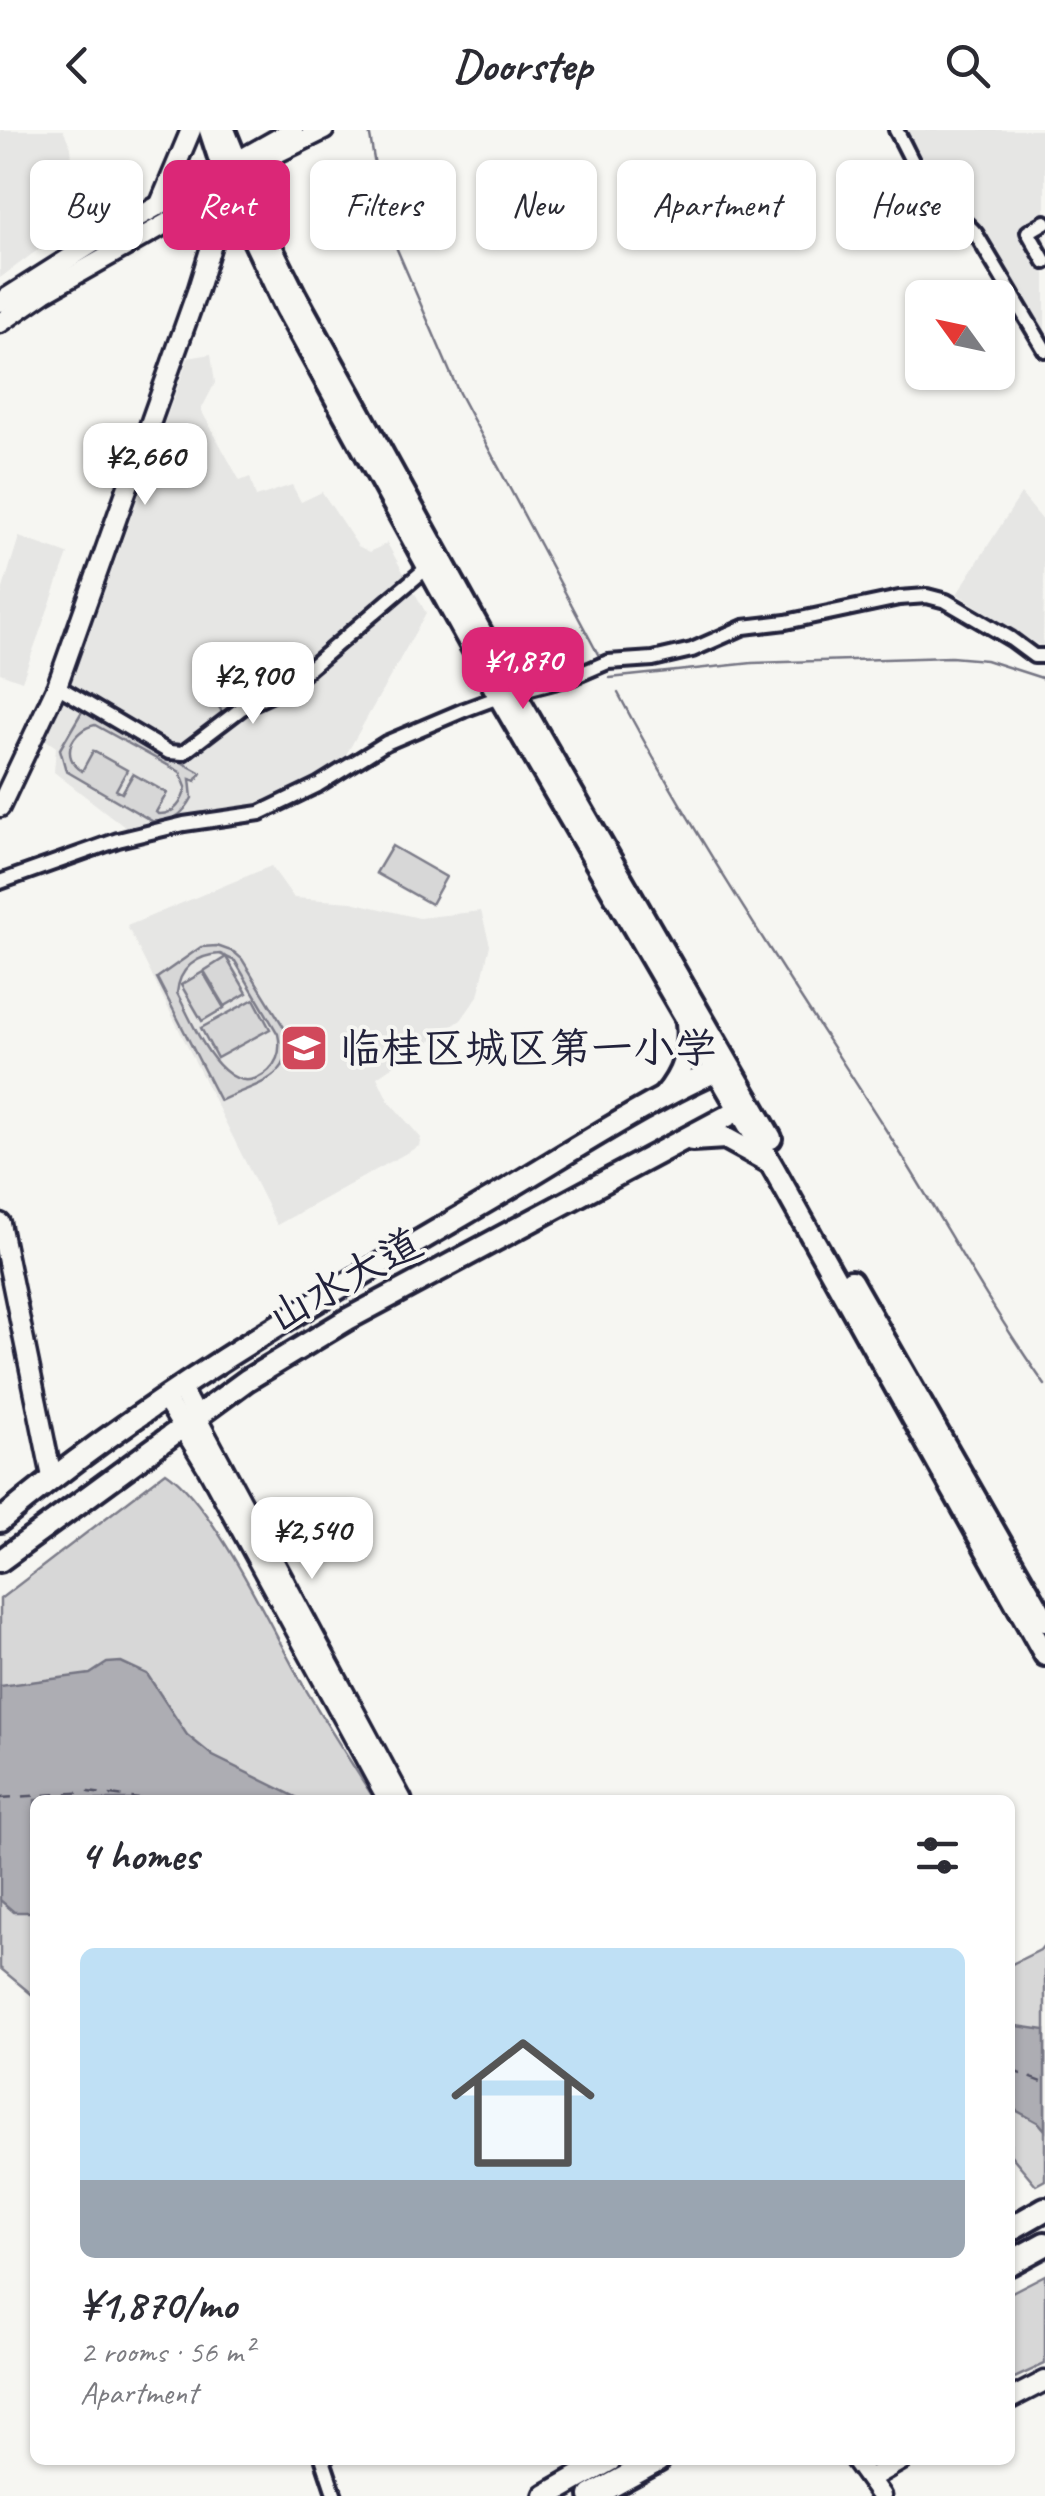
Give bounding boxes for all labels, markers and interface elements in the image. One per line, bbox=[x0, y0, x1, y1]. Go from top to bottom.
text: Doorstep bbox=[453, 37, 592, 94]
icon: back bbox=[50, 38, 105, 93]
icon: search bbox=[940, 38, 995, 93]
chip: Buy bbox=[30, 160, 143, 250]
chip: Rent bbox=[163, 160, 290, 250]
chip: Filters bbox=[310, 160, 456, 250]
chip: New bbox=[476, 160, 597, 250]
chip: Apartment bbox=[617, 160, 816, 250]
chip: House bbox=[836, 160, 974, 250]
north arrow bbox=[905, 280, 1015, 390]
map controls bbox=[905, 280, 1015, 390]
pin: ¥2,660 bbox=[64, 423, 226, 508]
text: ¥2,660 bbox=[105, 435, 185, 476]
pin: ¥1,870 bbox=[442, 627, 604, 712]
text: ¥1,870 bbox=[484, 639, 562, 680]
pin: ¥2,900 bbox=[172, 642, 334, 727]
text: ¥2,900 bbox=[214, 654, 292, 695]
school or university icon: 临桂区城区第一小学 bbox=[278, 1022, 330, 1074]
place label: 临桂区城区第一小学 bbox=[339, 1022, 717, 1075]
street label: 山水大道 bbox=[259, 1216, 431, 1344]
pin: ¥2,540 bbox=[231, 1497, 393, 1582]
text: ¥2,540 bbox=[273, 1509, 351, 1550]
icon: filters bbox=[910, 1828, 965, 1883]
text: 4 homes bbox=[80, 1829, 199, 1882]
icon: home bbox=[433, 2013, 613, 2193]
text: ¥1,870/mo bbox=[80, 2278, 236, 2331]
text: 2 rooms · 56 m² bbox=[80, 2331, 253, 2372]
text: Apartment bbox=[80, 2372, 198, 2413]

